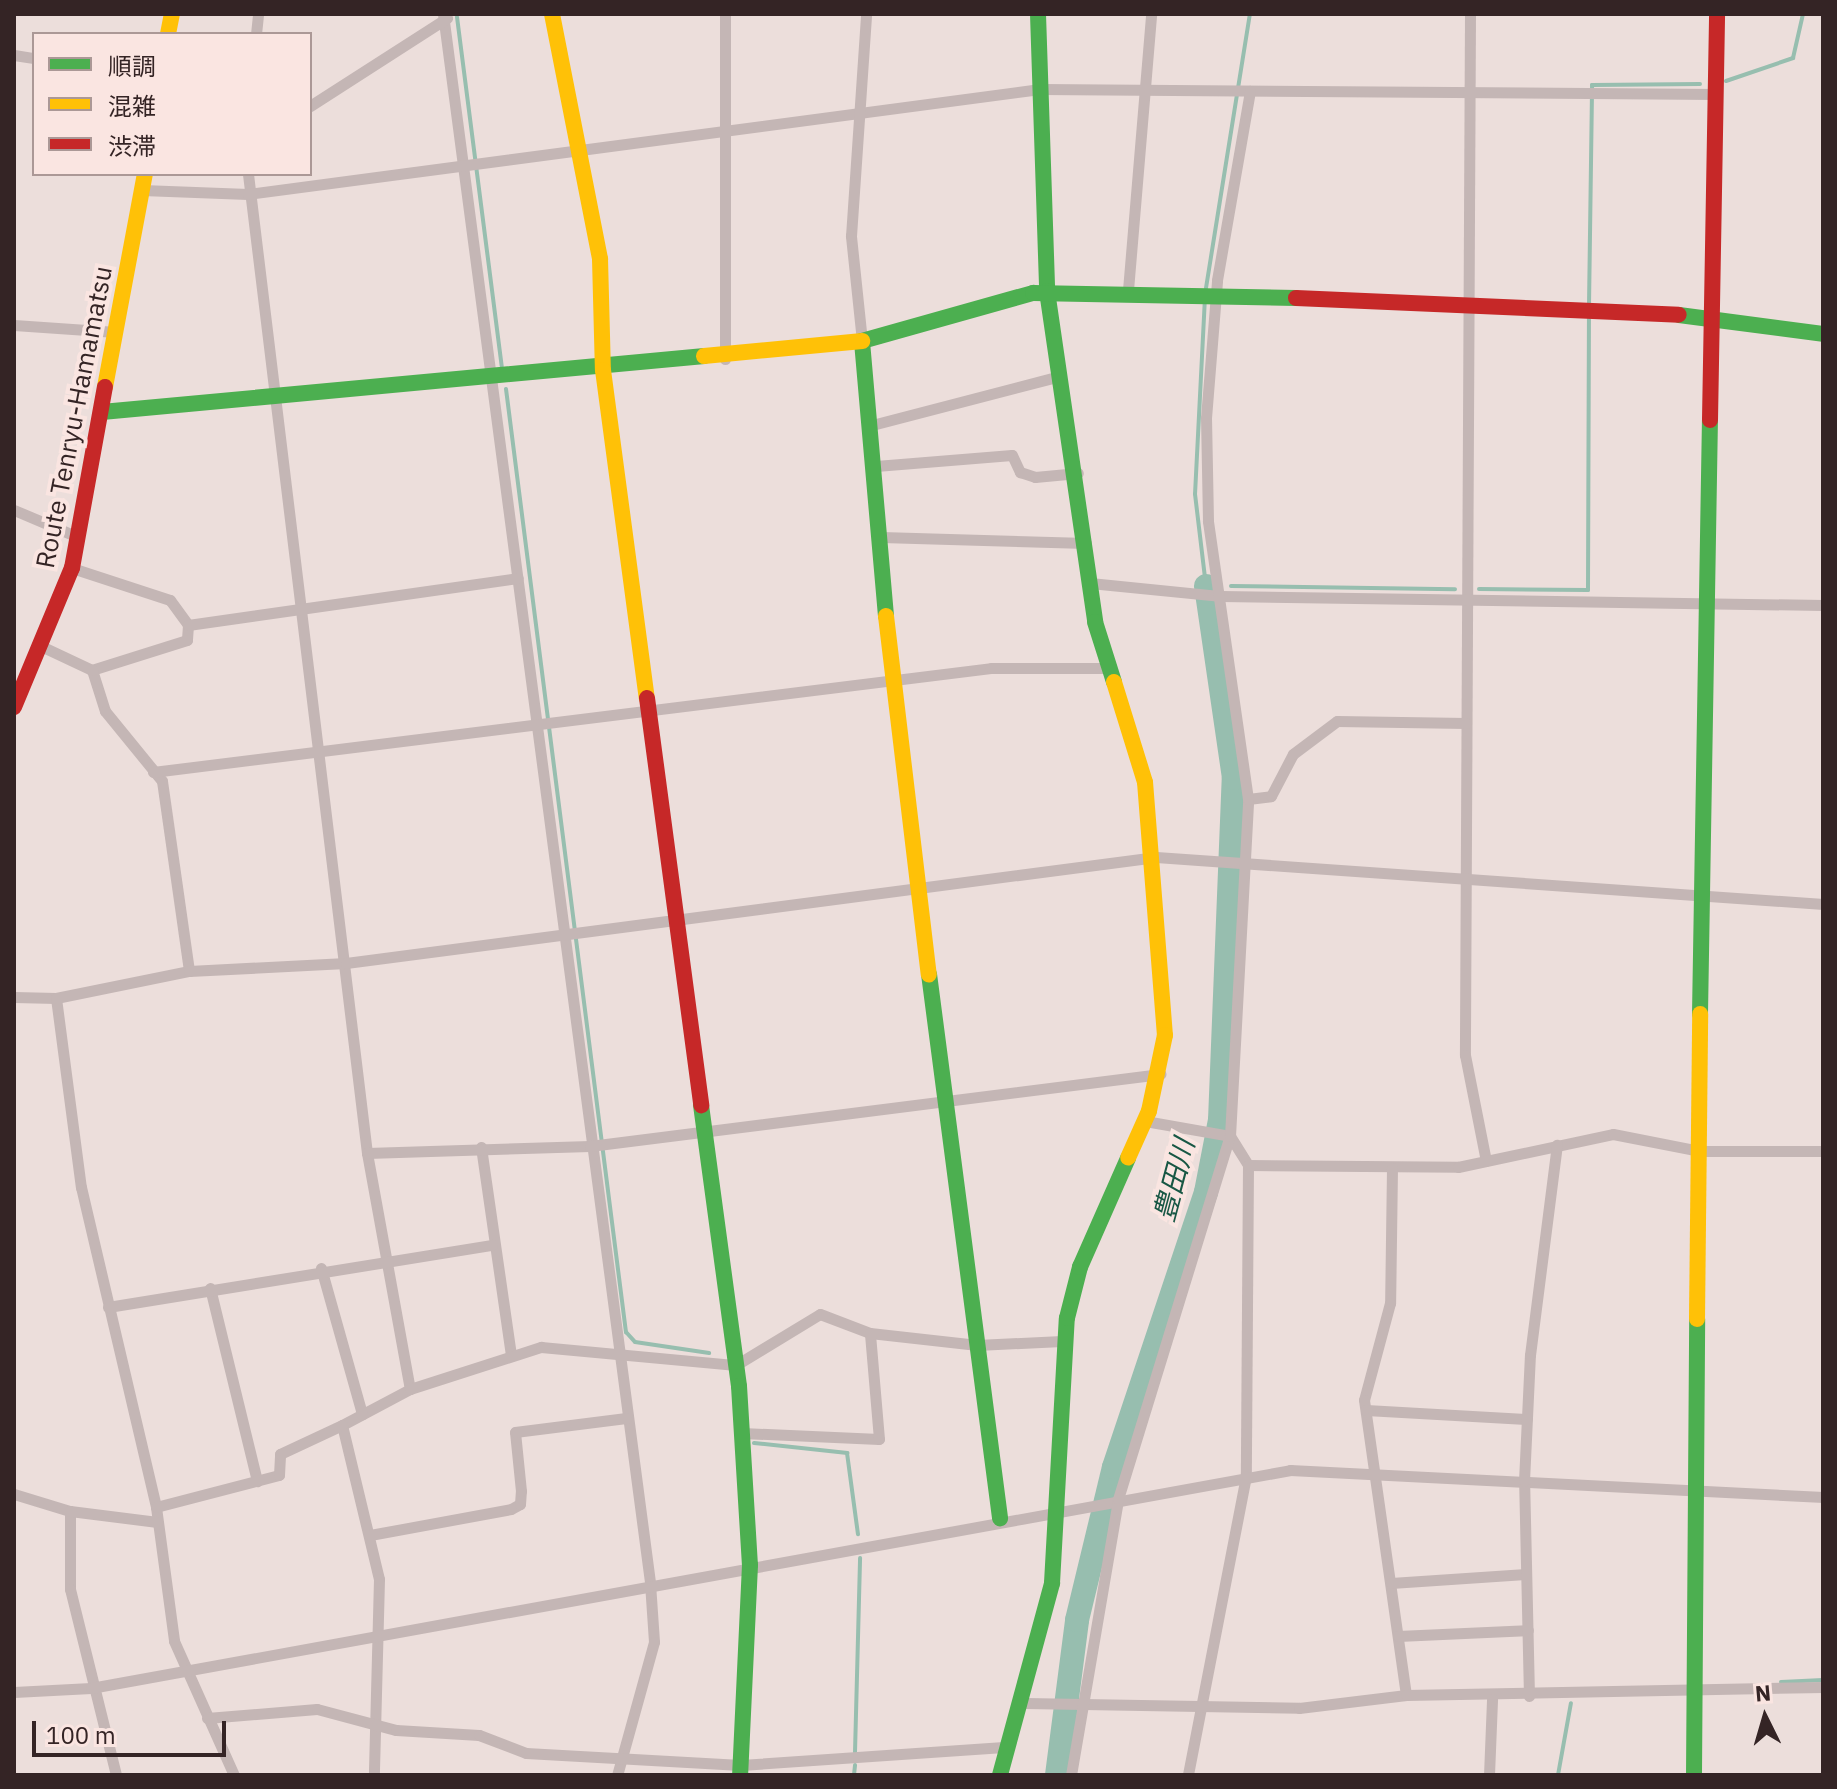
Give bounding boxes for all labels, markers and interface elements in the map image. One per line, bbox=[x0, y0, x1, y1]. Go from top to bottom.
legend bbox=[32, 32, 312, 176]
text: 順調 bbox=[108, 50, 156, 82]
text: 混雑 bbox=[108, 90, 156, 122]
text: 渋滞 bbox=[108, 130, 156, 162]
street label: Route Tenryu-Hamamatsu bbox=[29, 263, 119, 571]
water label: 豊田川 bbox=[1147, 1135, 1201, 1225]
north arrow bbox=[1725, 1677, 1805, 1757]
text: N bbox=[1754, 1677, 1772, 1708]
scale bar bbox=[36, 1705, 230, 1755]
text: 100 m bbox=[46, 1719, 116, 1751]

